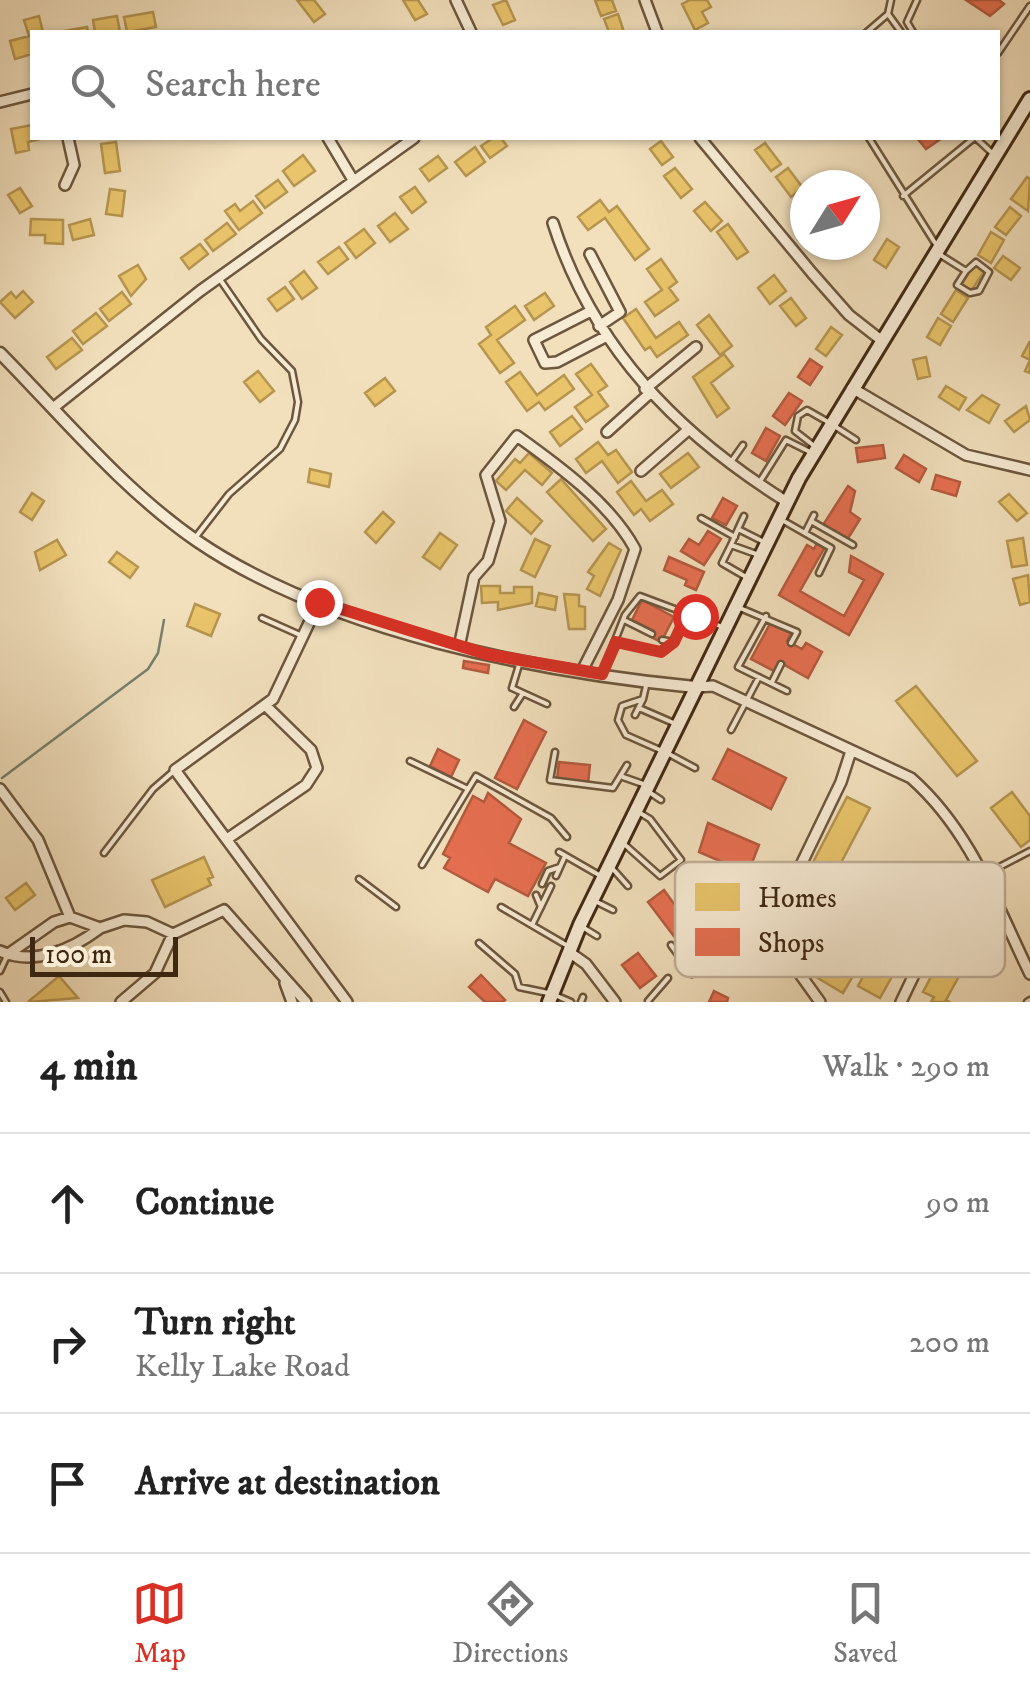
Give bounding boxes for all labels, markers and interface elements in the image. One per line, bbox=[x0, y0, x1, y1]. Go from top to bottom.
search box bbox=[30, 30, 1000, 140]
icon: search bbox=[65, 58, 120, 113]
text: Search here bbox=[145, 61, 321, 109]
north arrow bbox=[790, 170, 880, 260]
route end bbox=[297, 580, 343, 626]
route start bbox=[673, 594, 719, 640]
legend bbox=[675, 862, 1005, 977]
text: Homes bbox=[758, 881, 837, 916]
text: Shops bbox=[758, 926, 824, 961]
scale bar bbox=[30, 932, 178, 976]
text: 100 m bbox=[45, 937, 112, 972]
text: 4 min bbox=[40, 1041, 138, 1093]
text: Walk · 290 m bbox=[822, 1047, 990, 1087]
icon: ahead bbox=[40, 1176, 95, 1231]
text: Continue bbox=[135, 1179, 274, 1227]
text: 90 m bbox=[926, 1183, 990, 1223]
text: Turn right bbox=[135, 1299, 296, 1347]
icon: right bbox=[40, 1316, 95, 1371]
text: 200 m bbox=[909, 1323, 990, 1363]
text: Kelly Lake Road bbox=[135, 1347, 350, 1387]
icon: arrive bbox=[40, 1456, 95, 1511]
text: Arrive at destination bbox=[135, 1459, 440, 1507]
tab: Map bbox=[132, 1576, 187, 1671]
tab: Directions bbox=[452, 1576, 568, 1671]
tab: Saved bbox=[833, 1576, 898, 1671]

